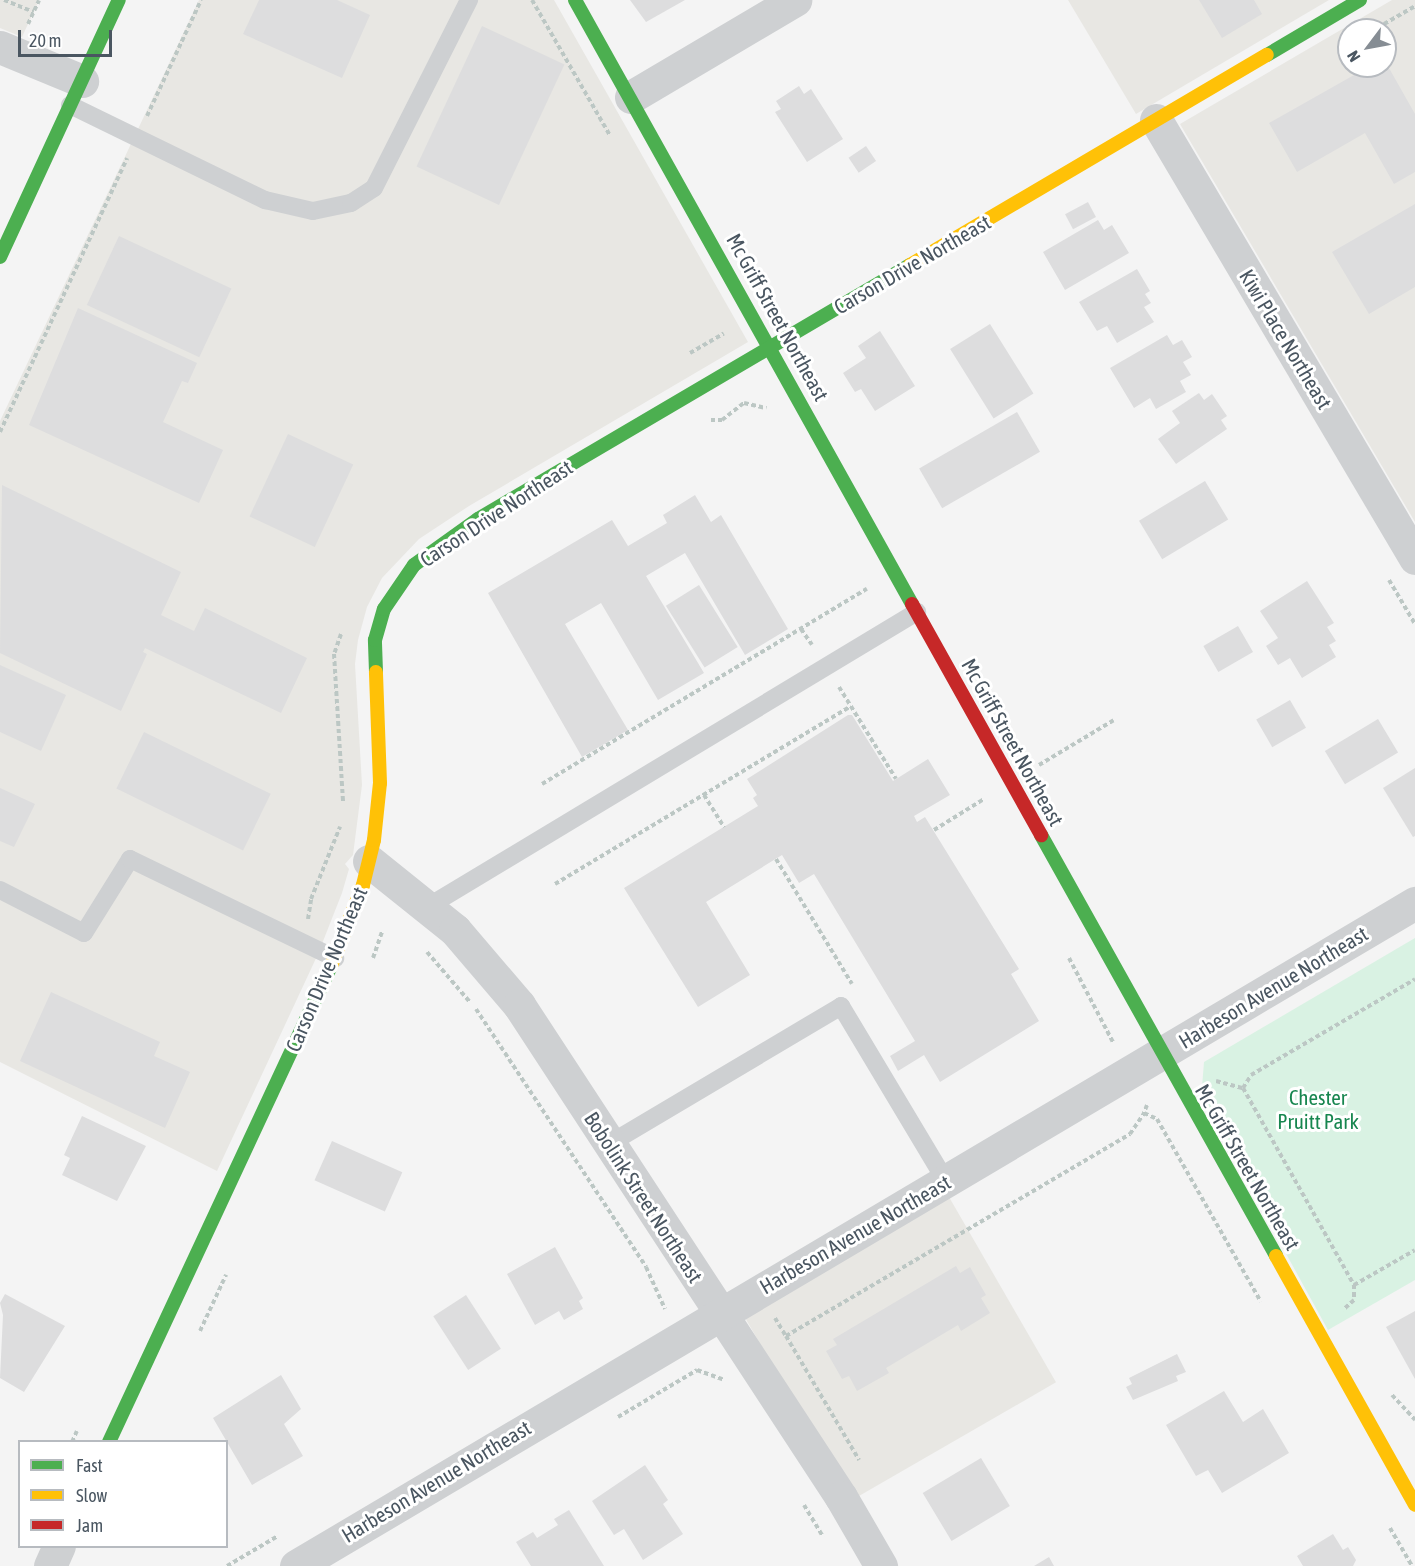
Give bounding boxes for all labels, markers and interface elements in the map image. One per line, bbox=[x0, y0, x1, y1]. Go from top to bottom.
scale bar bbox=[21, 18, 116, 56]
north arrow bbox=[1337, 18, 1397, 78]
text: 20 m bbox=[29, 30, 61, 51]
text: N bbox=[1343, 48, 1364, 65]
street label: Carson Drive Northeast bbox=[829, 209, 995, 319]
street label: Mc Griff Street Northeast bbox=[722, 229, 834, 405]
street label: Kiwi Place Northeast bbox=[1234, 265, 1338, 413]
street label: Carson Drive Northeast bbox=[415, 454, 577, 572]
street label: Mc Griff Street Northeast bbox=[957, 654, 1069, 830]
street label: Carson Drive Northeast bbox=[280, 883, 372, 1055]
street label: Harbeson Avenue Northeast bbox=[1174, 921, 1372, 1053]
street label: Mc Griff Street Northeast bbox=[1190, 1080, 1306, 1254]
park label: Chester Pruitt Park bbox=[1277, 1084, 1359, 1134]
street label: Bobolink Street Northeast bbox=[579, 1107, 709, 1287]
street label: Harbeson Avenue Northeast bbox=[755, 1169, 955, 1299]
street label: Harbeson Avenue Northeast bbox=[337, 1415, 535, 1547]
legend bbox=[18, 1440, 228, 1548]
text: Fast bbox=[76, 1455, 103, 1476]
text: Slow bbox=[76, 1485, 107, 1506]
text: Jam bbox=[76, 1515, 103, 1536]

